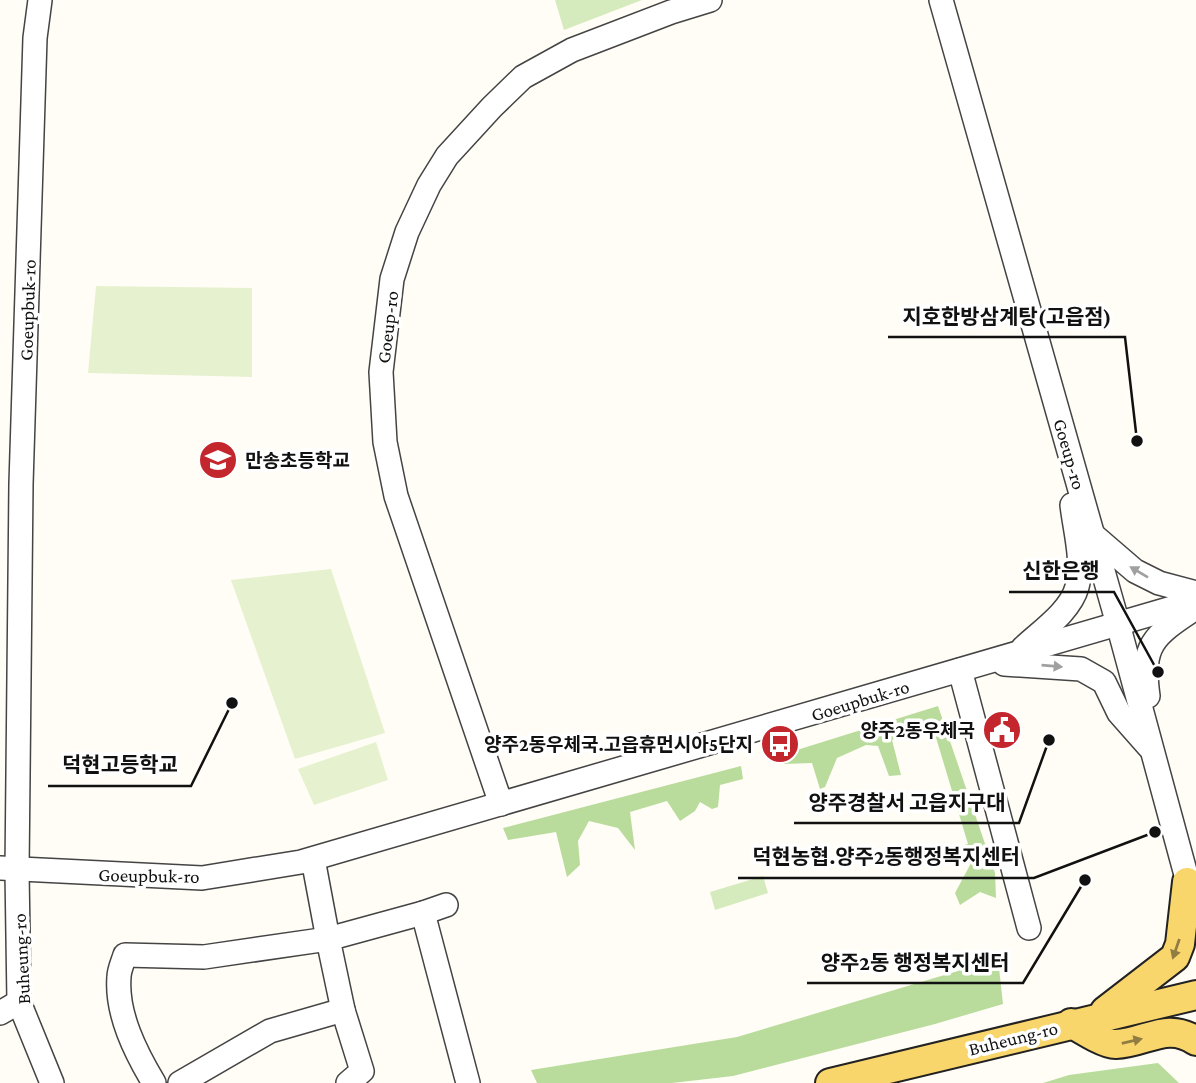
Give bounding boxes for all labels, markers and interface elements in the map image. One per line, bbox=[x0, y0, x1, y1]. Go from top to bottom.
street label: Goeupbuk-ro bbox=[15, 259, 40, 361]
street label: Goeup-ro bbox=[373, 290, 402, 364]
callout: 지호한방삼계탕(고읍점) bbox=[888, 295, 1125, 337]
text: 지호한방삼계탕(고읍점) bbox=[902, 305, 1112, 329]
street label: Goeup-ro bbox=[1049, 416, 1090, 492]
school or university icon: 만송초등학교 bbox=[197, 439, 239, 481]
place label: 만송초등학교 bbox=[245, 450, 350, 471]
callout: 신한은행 bbox=[1009, 550, 1114, 592]
text: 신한은행 bbox=[1022, 559, 1100, 583]
one-way arrow bbox=[1130, 566, 1149, 578]
one-way arrow bbox=[1041, 661, 1063, 672]
street label: Goeupbuk-ro bbox=[809, 676, 912, 725]
public building icon: 양주2동우체국 bbox=[981, 709, 1023, 751]
place label: 양주2동우체국 bbox=[860, 720, 975, 741]
bus stop icon: 양주2동우체국.고읍휴먼시아5단지 bbox=[759, 723, 801, 765]
place label: 양주2동우체국.고읍휴먼시아5단지 bbox=[484, 734, 753, 755]
callout: 덕현고등학교 bbox=[48, 744, 191, 786]
text: 덕현고등학교 bbox=[62, 753, 178, 777]
callout: 양주경찰서 고읍지구대 bbox=[794, 781, 1019, 823]
text: 양주경찰서 고읍지구대 bbox=[808, 791, 1006, 815]
callout: 덕현농협.양주2동행정복지센터 bbox=[738, 836, 1034, 878]
text: 덕현농협.양주2동행정복지센터 bbox=[752, 845, 1020, 869]
street label: Goeupbuk-ro bbox=[98, 864, 200, 887]
street label: Buheung-ro bbox=[9, 913, 34, 1005]
one-way arrow bbox=[1170, 939, 1181, 960]
callout: 양주2동 행정복지센터 bbox=[807, 941, 1023, 983]
text: 양주2동 행정복지센터 bbox=[821, 951, 1009, 975]
street label: Buheung-ro bbox=[966, 1017, 1060, 1060]
one-way arrow bbox=[1121, 1035, 1143, 1046]

